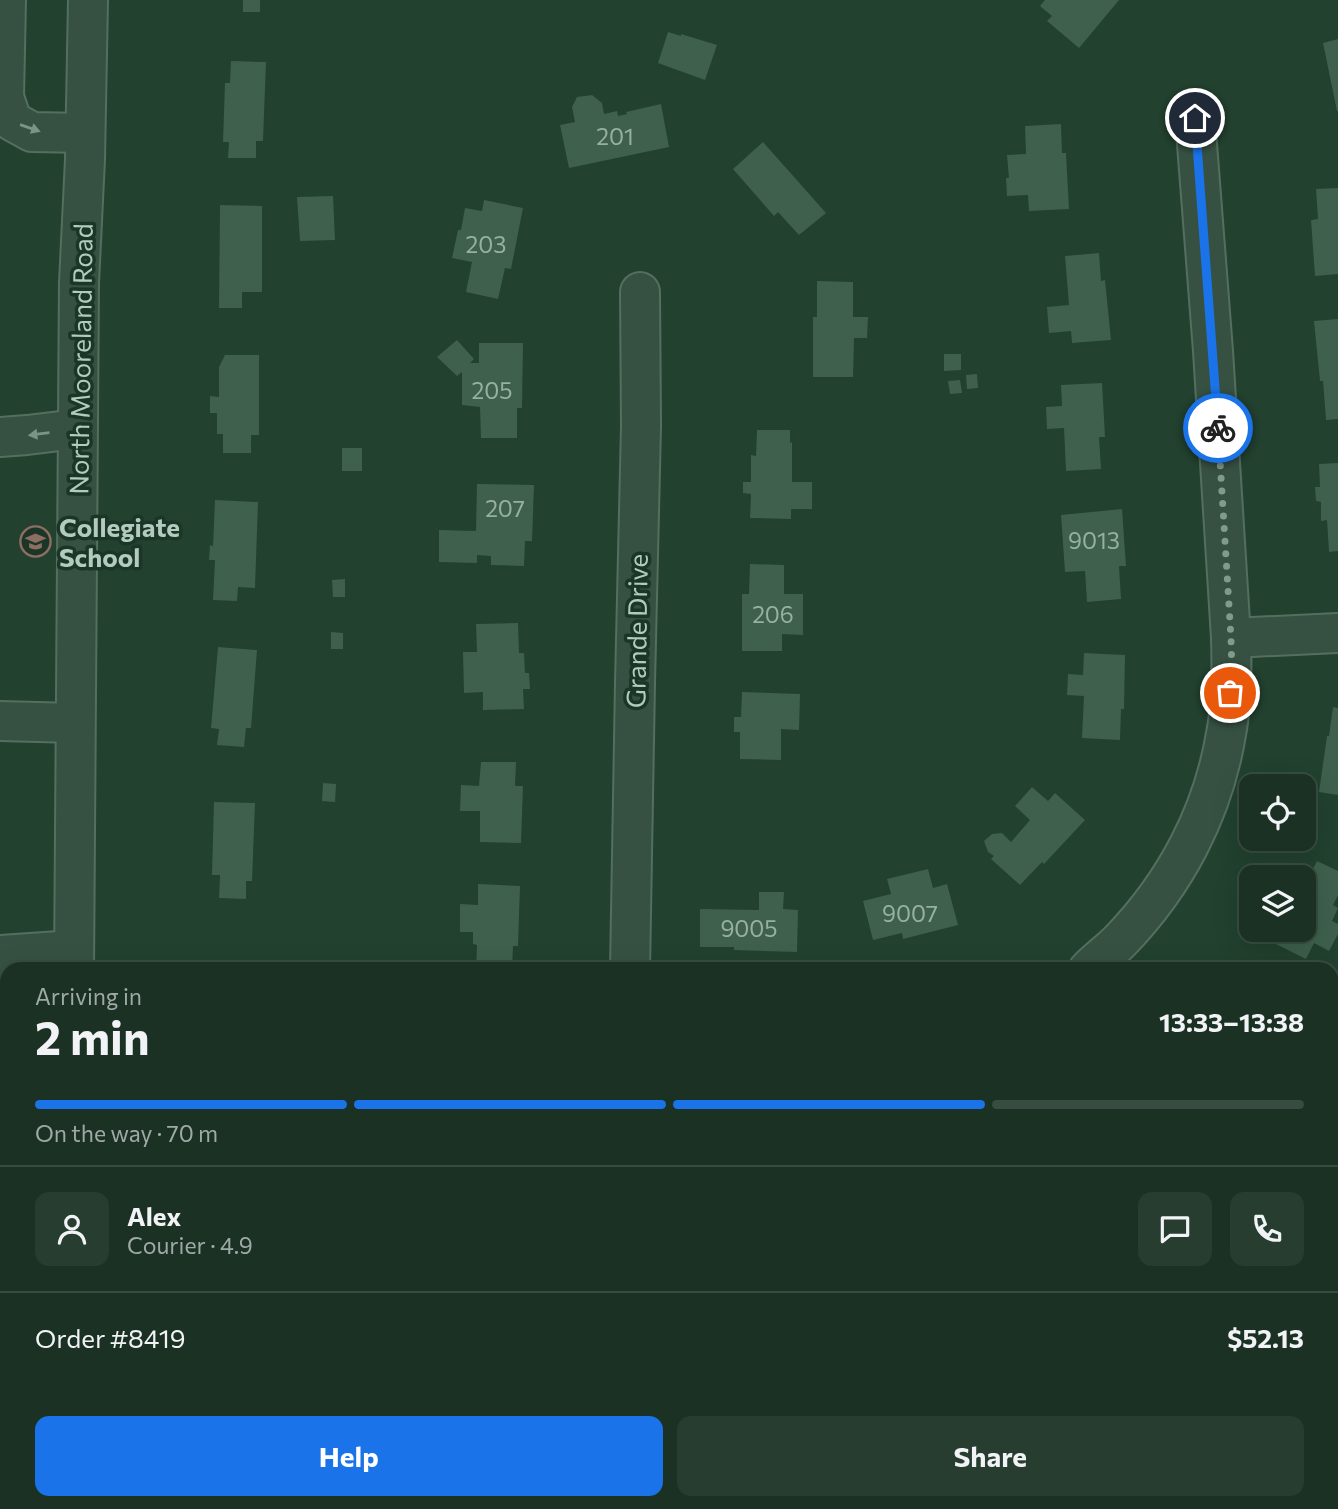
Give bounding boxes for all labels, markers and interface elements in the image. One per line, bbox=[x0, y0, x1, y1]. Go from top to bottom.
pin bbox=[1165, 88, 1225, 148]
icon: home bbox=[1176, 99, 1214, 137]
house number: 201 bbox=[596, 122, 634, 150]
one-way arrow bbox=[20, 123, 41, 134]
street label: North Mooreland Road bbox=[62, 223, 98, 495]
house number: 203 bbox=[466, 230, 506, 258]
house number: 205 bbox=[472, 376, 512, 404]
courier bbox=[1183, 393, 1253, 463]
icon: bike bbox=[1199, 409, 1237, 447]
one-way arrow bbox=[28, 428, 50, 439]
house number: 207 bbox=[485, 494, 525, 522]
place label: Collegiate School bbox=[59, 511, 180, 572]
school or university icon: Collegiate School bbox=[19, 524, 53, 558]
house number: 9013 bbox=[1068, 526, 1120, 554]
street label: Grande Drive bbox=[619, 554, 653, 708]
house number: 206 bbox=[752, 600, 794, 628]
pin bbox=[1200, 663, 1260, 723]
icon: bag bbox=[1211, 674, 1249, 712]
map controls bbox=[1239, 774, 1316, 942]
button: locate bbox=[1239, 774, 1316, 851]
button: layers bbox=[1239, 865, 1316, 942]
house number: 9007 bbox=[882, 899, 938, 927]
house number: 9005 bbox=[720, 914, 778, 942]
text: Arriving in bbox=[35, 982, 142, 1010]
text: 13:33–13:38 bbox=[1159, 1006, 1304, 1037]
text: 2 min bbox=[35, 1008, 150, 1064]
text: On the way · 70 m bbox=[35, 1119, 218, 1147]
button: person bbox=[35, 1192, 109, 1266]
button: chat bbox=[1138, 1192, 1212, 1266]
button: phone bbox=[1230, 1192, 1304, 1266]
text: Alex bbox=[127, 1200, 181, 1231]
text: Courier · 4.9 bbox=[127, 1231, 253, 1259]
text: Order #8419 bbox=[35, 1322, 186, 1353]
text: $52.13 bbox=[1227, 1322, 1304, 1353]
button: Help bbox=[35, 1416, 663, 1496]
button: Share bbox=[677, 1416, 1304, 1496]

